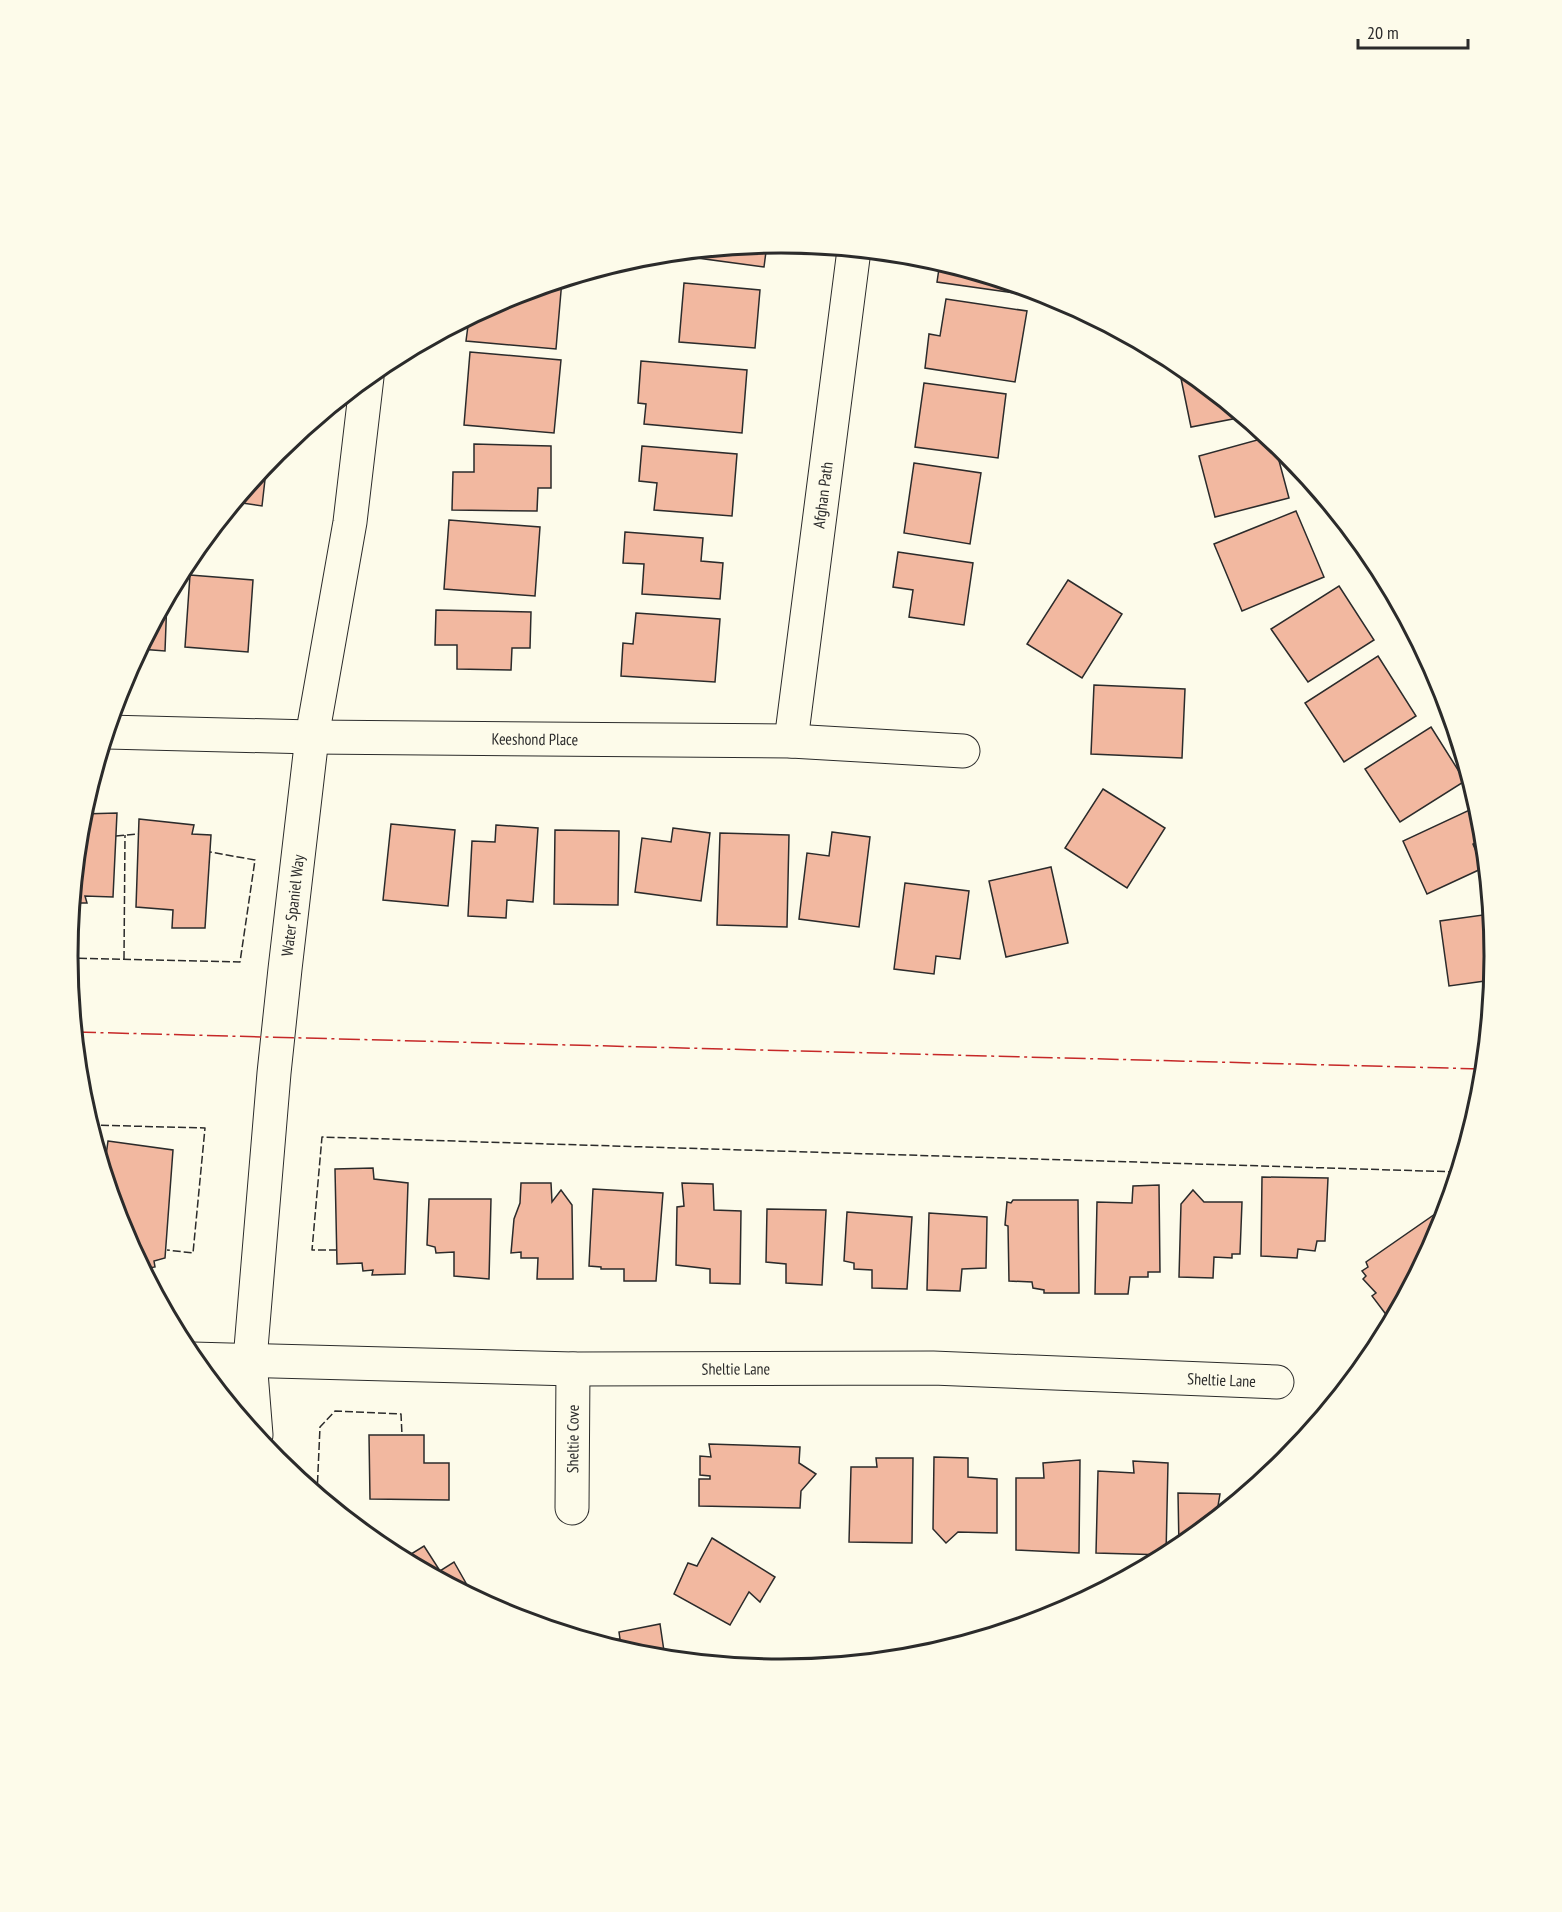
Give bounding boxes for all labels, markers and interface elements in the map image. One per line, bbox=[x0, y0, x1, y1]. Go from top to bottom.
scale bar bbox=[1358, 12, 1468, 50]
text: 20 m bbox=[1367, 21, 1399, 44]
street label: Afghan Path bbox=[808, 461, 837, 530]
street label: Keeshond Place bbox=[492, 729, 578, 749]
street label: Water Spaniel Way bbox=[277, 853, 308, 957]
street label: Sheltie Lane bbox=[702, 1358, 770, 1379]
street label: Sheltie Lane bbox=[1187, 1368, 1256, 1391]
street label: Sheltie Cove bbox=[562, 1405, 583, 1473]

